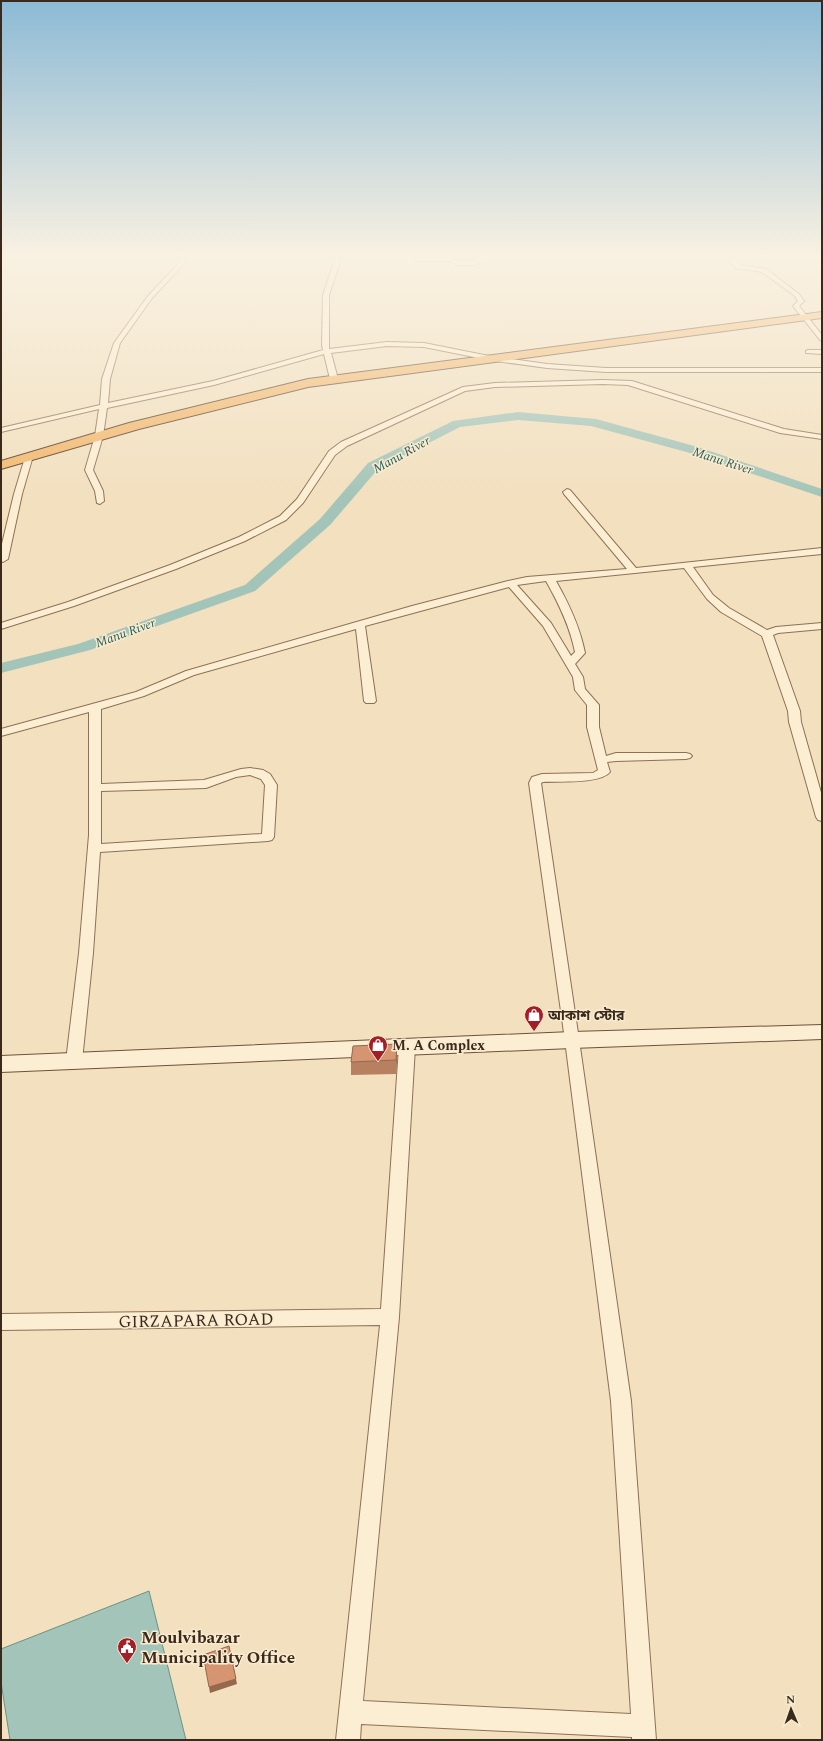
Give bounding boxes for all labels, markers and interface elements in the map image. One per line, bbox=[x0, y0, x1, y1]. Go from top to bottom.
water label: Manu River bbox=[369, 431, 434, 479]
water label: Manu River bbox=[690, 442, 756, 480]
water label: Manu River bbox=[92, 613, 159, 653]
shop icon: আকাশ স্টোর bbox=[523, 1004, 545, 1032]
place label: আকাশ স্টোর bbox=[547, 1005, 625, 1026]
shop icon: M. A Complex bbox=[367, 1034, 389, 1062]
place label: M. A Complex bbox=[392, 1035, 485, 1056]
street label: GIRZAPARA ROAD bbox=[118, 1307, 274, 1335]
place label: Moulvibazar Municipality Office bbox=[141, 1625, 295, 1671]
public building icon: Moulvibazar Municipality Office bbox=[116, 1636, 138, 1664]
north arrow bbox=[771, 1689, 811, 1729]
text: N bbox=[786, 1691, 795, 1708]

